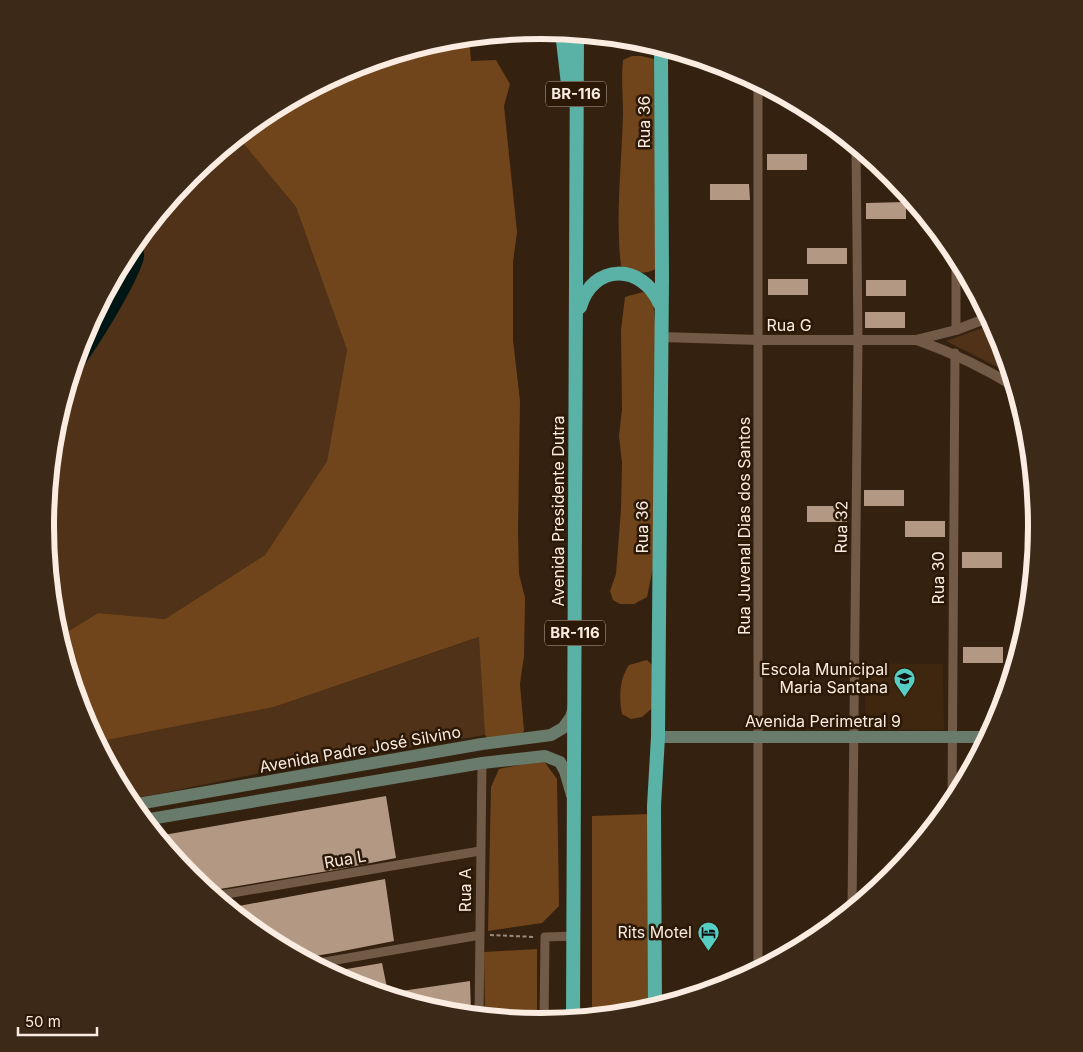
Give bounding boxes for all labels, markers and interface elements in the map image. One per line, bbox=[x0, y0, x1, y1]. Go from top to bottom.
road number: BR-116 bbox=[546, 82, 606, 106]
street label: Rua 36 bbox=[634, 95, 654, 149]
street label: Rua G bbox=[766, 315, 812, 335]
street label: Avenida Presidente Dutra bbox=[548, 416, 568, 606]
street label: Rua Juvenal Dias dos Santos bbox=[734, 417, 754, 635]
street label: Rua 36 bbox=[632, 500, 652, 554]
street label: Rua 32 bbox=[831, 500, 851, 554]
street label: Rua 30 bbox=[928, 551, 948, 605]
road number: BR-116 bbox=[545, 620, 605, 646]
place label: Escola Municipal Maria Santana bbox=[761, 659, 888, 697]
school or university icon: Escola Municipal Maria Santana bbox=[892, 666, 916, 697]
street label: Avenida Perimetral 9 bbox=[745, 711, 901, 731]
street label: Avenida Padre José Silvino bbox=[258, 721, 462, 777]
street label: Rua L bbox=[322, 845, 368, 873]
street label: Rua A bbox=[455, 868, 475, 912]
hotel icon: Rits Motel bbox=[696, 920, 720, 951]
place label: Rits Motel bbox=[617, 922, 692, 942]
scale bar bbox=[18, 1004, 96, 1036]
text: 50 m bbox=[25, 1012, 61, 1031]

